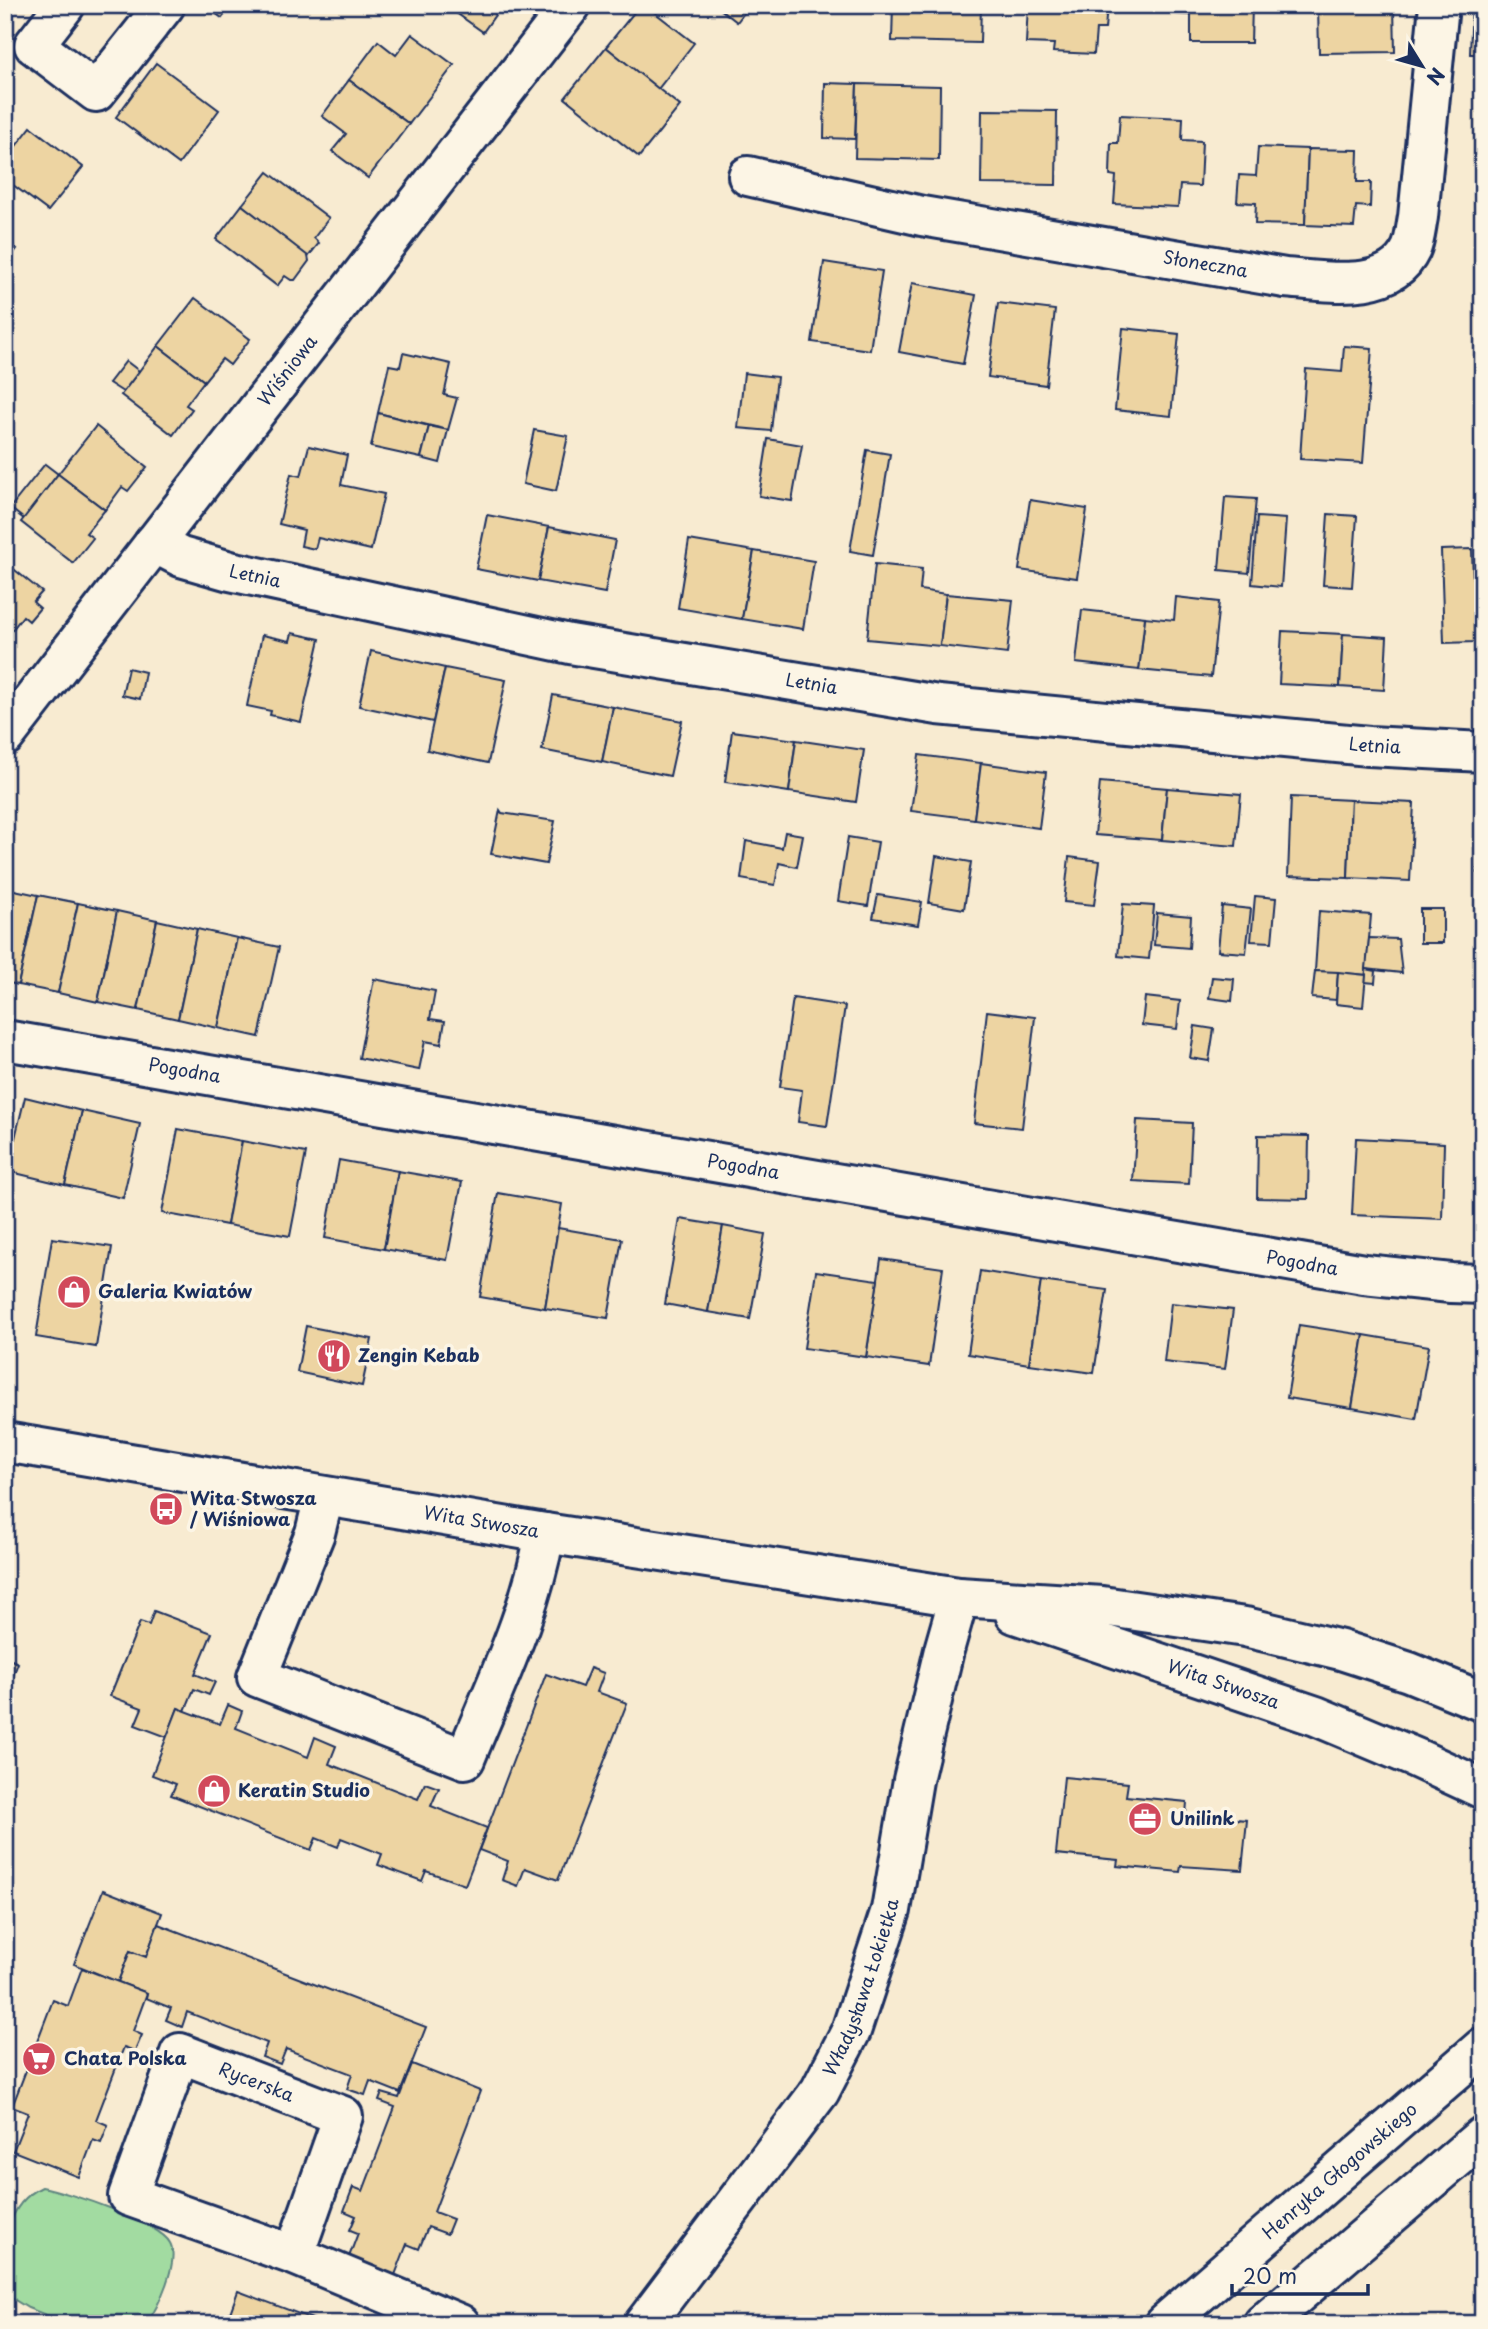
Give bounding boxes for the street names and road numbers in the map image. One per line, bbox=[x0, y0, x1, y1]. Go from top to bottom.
street label: Słoneczna bbox=[1161, 242, 1251, 284]
street label: Wiśniowa bbox=[250, 328, 323, 411]
street label: Letnia bbox=[227, 556, 284, 594]
street label: Letnia bbox=[784, 665, 840, 700]
street label: Letnia bbox=[1348, 729, 1402, 760]
street label: Pogodna bbox=[146, 1050, 224, 1089]
street label: Pogodna bbox=[705, 1146, 782, 1185]
street label: Pogodna bbox=[1264, 1242, 1341, 1281]
street label: Wita Stwosza bbox=[422, 1498, 542, 1544]
street label: Wita Stwosza bbox=[1164, 1652, 1284, 1715]
street label: Władysława Łokietka bbox=[815, 1896, 905, 2080]
street label: Rycerska bbox=[215, 2054, 299, 2108]
street label: Henryka Głogowskiego bbox=[1256, 2095, 1422, 2245]

